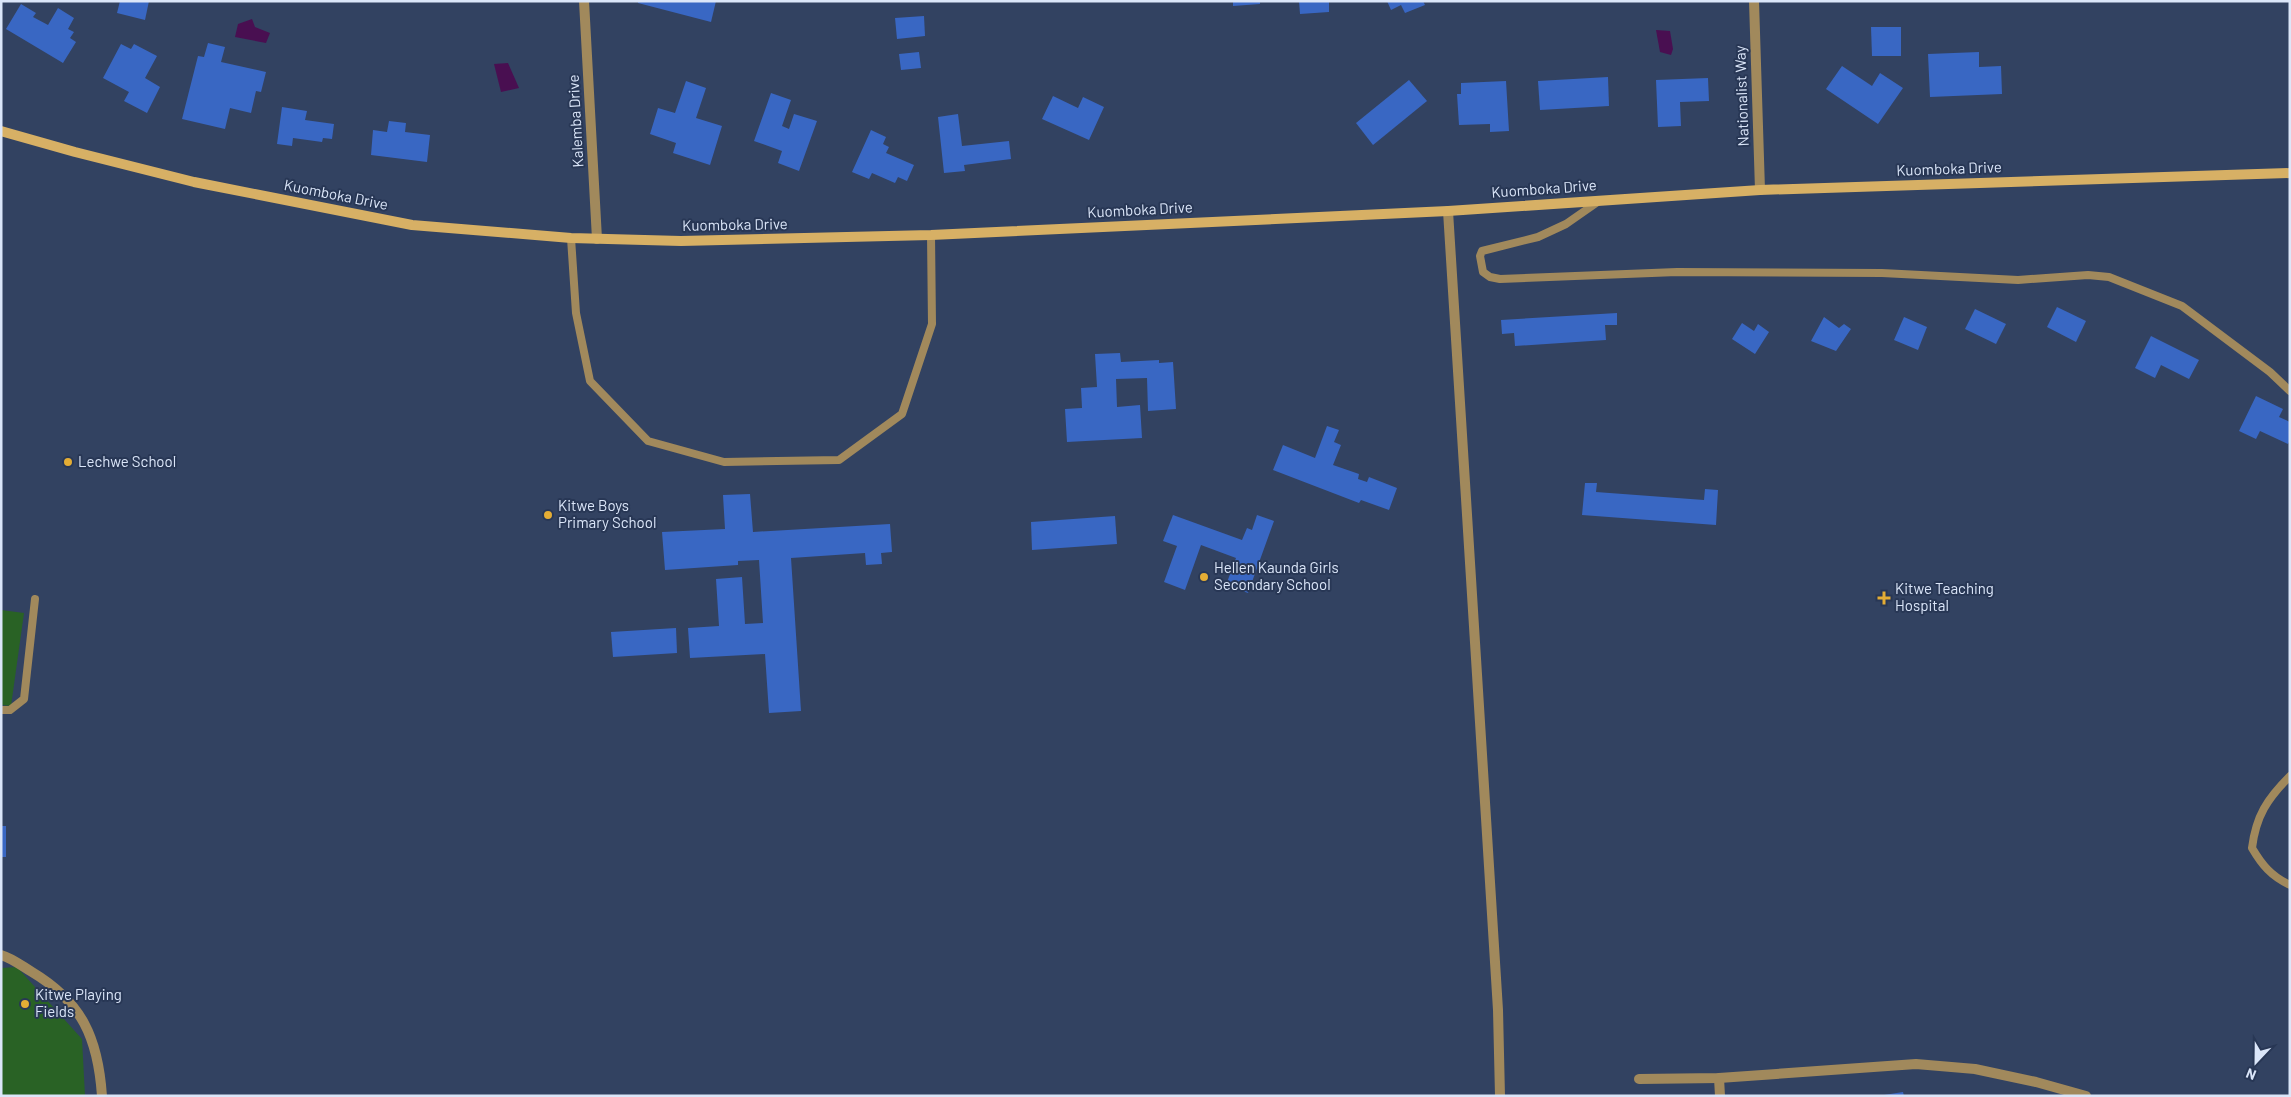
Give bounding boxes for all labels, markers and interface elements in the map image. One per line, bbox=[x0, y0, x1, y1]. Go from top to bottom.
street label: Nationalist Way bbox=[1730, 45, 1752, 147]
street label: Kalemba Drive bbox=[564, 74, 586, 168]
street label: Kuomboka Drive bbox=[1896, 157, 2002, 179]
street label: Kuomboka Drive bbox=[283, 175, 390, 213]
street label: Kuomboka Drive bbox=[1491, 175, 1597, 201]
street label: Kuomboka Drive bbox=[1087, 197, 1193, 221]
street label: Kuomboka Drive bbox=[682, 214, 788, 234]
place label: Lechwe School bbox=[78, 452, 176, 470]
marker: Lechwe School bbox=[62, 456, 74, 468]
place label: Kitwe Boys Primary School bbox=[558, 496, 656, 531]
marker: Kitwe Boys Primary School bbox=[542, 509, 554, 521]
place label: Hellen Kaunda Girls Secondary School bbox=[1214, 558, 1339, 593]
marker: Hellen Kaunda Girls Secondary School bbox=[1198, 571, 1210, 583]
place label: Kitwe Teaching Hospital bbox=[1895, 579, 1994, 614]
marker: Kitwe Teaching Hospital bbox=[1877, 591, 1891, 605]
place label: Kitwe Playing Fields bbox=[35, 985, 122, 1020]
marker: Kitwe Playing Fields bbox=[19, 998, 31, 1010]
north arrow bbox=[2231, 1037, 2281, 1087]
text: N bbox=[2243, 1065, 2258, 1084]

